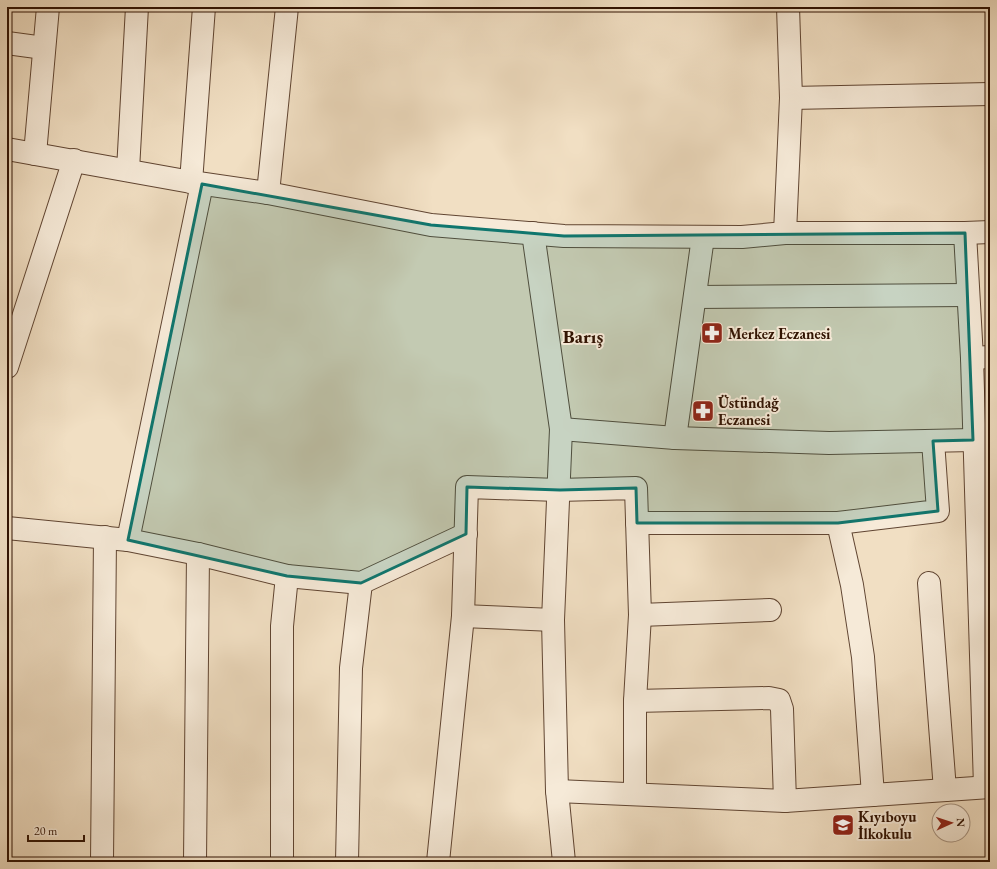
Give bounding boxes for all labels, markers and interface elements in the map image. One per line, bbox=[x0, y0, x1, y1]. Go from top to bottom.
pharmacy icon: Merkez Eczanesi bbox=[699, 320, 725, 346]
district label: Barış bbox=[563, 324, 603, 349]
place label: Merkez Eczanesi bbox=[728, 324, 831, 343]
place label: Üstündağ Eczanesi bbox=[718, 393, 779, 429]
pharmacy icon: Üstündağ Eczanesi bbox=[690, 398, 716, 424]
north arrow bbox=[931, 803, 971, 843]
place label: Kıyıboyu İlkokulu bbox=[858, 807, 917, 843]
school or university icon: Kıyıboyu İlkokulu bbox=[830, 812, 856, 838]
scale bar bbox=[28, 817, 84, 843]
text: N bbox=[954, 818, 968, 827]
text: 20 m bbox=[34, 823, 58, 839]

